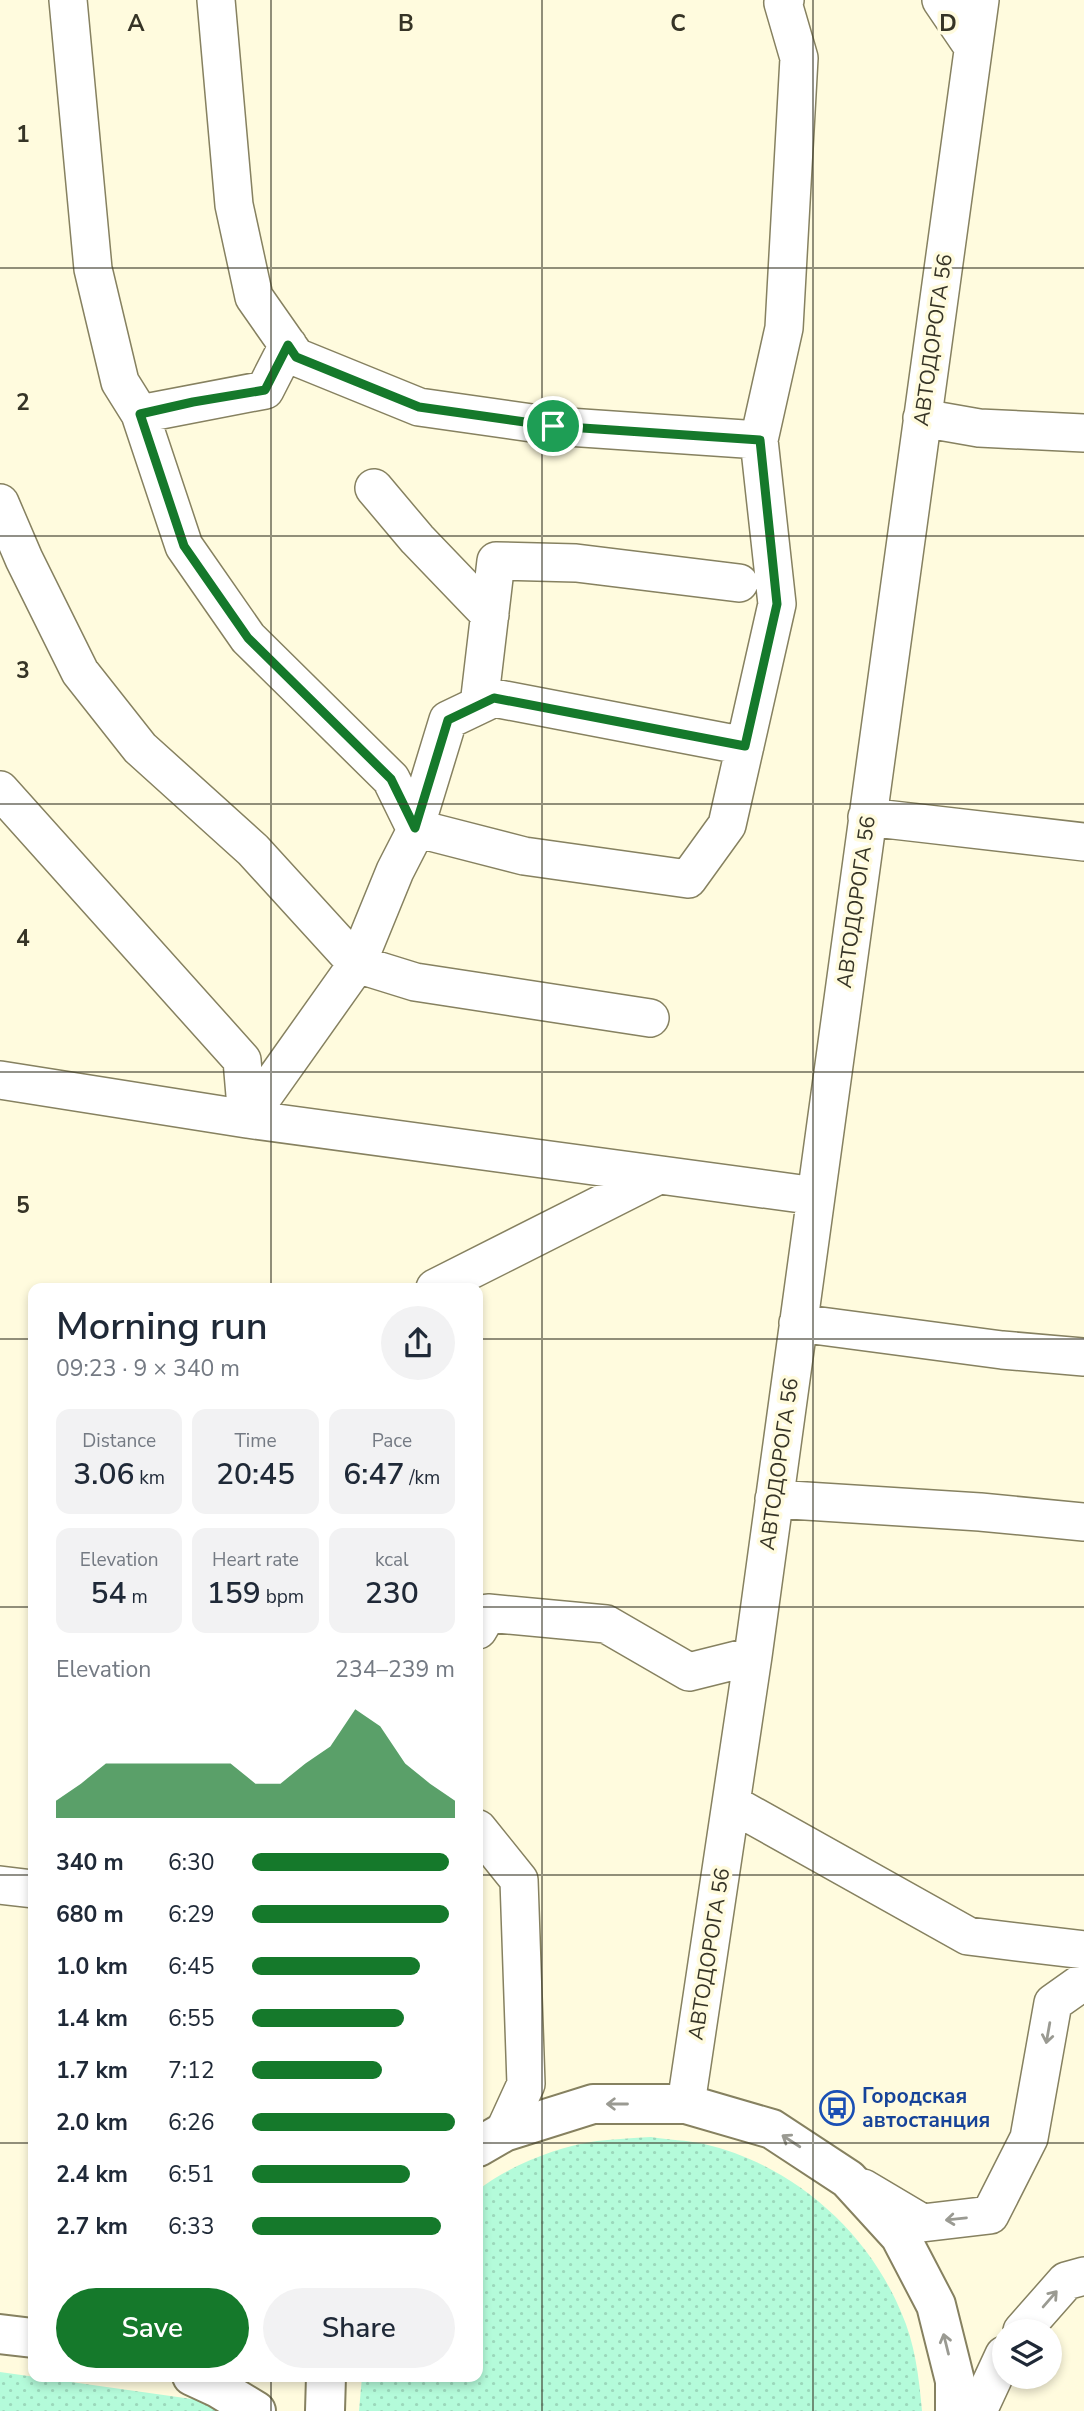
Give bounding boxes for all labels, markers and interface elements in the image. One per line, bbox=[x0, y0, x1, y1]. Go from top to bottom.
text: A bbox=[127, 8, 145, 39]
text: B bbox=[398, 8, 414, 39]
text: C bbox=[670, 8, 686, 39]
text: D bbox=[939, 8, 957, 39]
text: 1 bbox=[16, 119, 30, 150]
street label: АВТОДОРОГА 56 bbox=[907, 252, 959, 428]
text: 2 bbox=[16, 387, 30, 418]
pin bbox=[523, 396, 583, 456]
icon: arrive bbox=[534, 407, 572, 445]
text: 3 bbox=[16, 655, 30, 686]
street label: АВТОДОРОГА 56 bbox=[830, 814, 882, 990]
text: 4 bbox=[16, 923, 30, 954]
text: 5 bbox=[16, 1190, 30, 1221]
text: Morning run bbox=[56, 1301, 268, 1352]
button: share bbox=[381, 1306, 455, 1380]
text: 09:23 · 9 × 340 m bbox=[56, 1353, 240, 1384]
street label: АВТОДОРОГА 56 bbox=[753, 1376, 805, 1552]
text: Distance bbox=[82, 1428, 156, 1454]
text: Time bbox=[234, 1428, 277, 1454]
text: Pace bbox=[372, 1428, 412, 1454]
text: 3.06 bbox=[73, 1454, 134, 1495]
text: 20:45 bbox=[216, 1454, 295, 1495]
text: 6:47 bbox=[343, 1454, 404, 1495]
text: km bbox=[134, 1465, 165, 1491]
text: /km bbox=[404, 1465, 440, 1491]
text: Elevation bbox=[80, 1547, 159, 1573]
text: Heart rate bbox=[212, 1547, 299, 1573]
text: kcal bbox=[375, 1547, 409, 1573]
text: 54 bbox=[91, 1573, 127, 1614]
text: 159 bbox=[207, 1573, 261, 1614]
text: 230 bbox=[365, 1573, 419, 1614]
text: m bbox=[127, 1584, 148, 1610]
text: bpm bbox=[261, 1584, 304, 1610]
text: Elevation bbox=[56, 1654, 151, 1685]
text: 234–239 m bbox=[335, 1654, 455, 1685]
text: 340 m bbox=[56, 1847, 124, 1878]
text: 6:30 bbox=[168, 1847, 215, 1878]
street label: АВТОДОРОГА 56 bbox=[682, 1866, 736, 2042]
text: 680 m bbox=[56, 1899, 124, 1930]
text: 6:29 bbox=[168, 1899, 215, 1930]
text: 1.0 km bbox=[56, 1951, 128, 1982]
text: 6:45 bbox=[168, 1951, 215, 1982]
text: 1.4 km bbox=[56, 2003, 128, 2034]
text: 6:55 bbox=[168, 2003, 215, 2034]
one-way arrow bbox=[1041, 2021, 1054, 2044]
text: 1.7 km bbox=[56, 2055, 128, 2086]
text: 7:12 bbox=[168, 2055, 215, 2086]
place label: Городская автостанция bbox=[862, 2082, 990, 2134]
bus stop icon: Городская автостанция bbox=[818, 2089, 856, 2127]
one-way arrow bbox=[606, 2097, 629, 2111]
text: 2.0 km bbox=[56, 2107, 128, 2138]
text: 6:26 bbox=[168, 2107, 215, 2138]
one-way arrow bbox=[782, 2134, 801, 2149]
text: 2.4 km bbox=[56, 2159, 128, 2190]
text: 6:51 bbox=[168, 2159, 215, 2190]
text: 2.7 km bbox=[56, 2211, 128, 2242]
text: 6:33 bbox=[168, 2211, 215, 2242]
one-way arrow bbox=[945, 2213, 967, 2226]
button: Save bbox=[56, 2288, 249, 2368]
button: Share bbox=[263, 2288, 455, 2368]
one-way arrow bbox=[1042, 2290, 1058, 2308]
map controls bbox=[992, 2319, 1062, 2389]
button: layers bbox=[992, 2319, 1062, 2389]
one-way arrow bbox=[939, 2333, 952, 2356]

